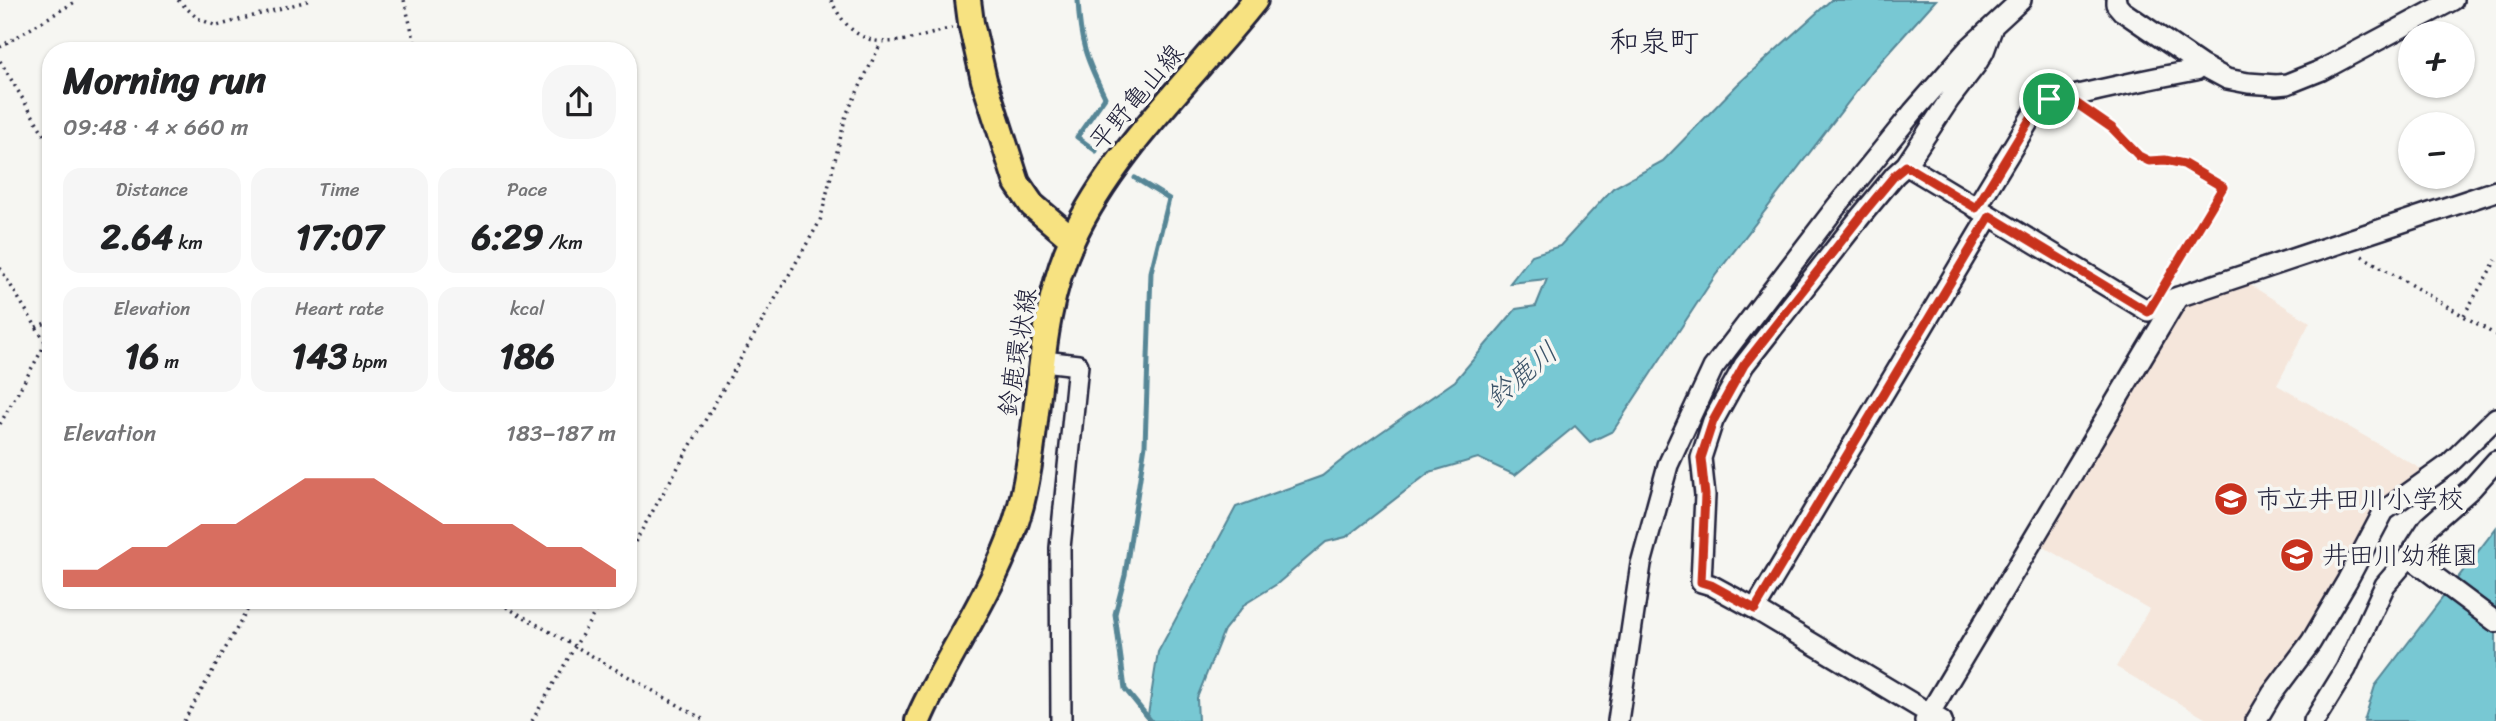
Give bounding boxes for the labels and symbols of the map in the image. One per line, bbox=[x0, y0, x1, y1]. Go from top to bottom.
district label: 和泉町 bbox=[1609, 15, 1699, 69]
street label: 平野亀山線 bbox=[1077, 32, 1195, 162]
pin bbox=[2019, 69, 2079, 129]
street label: 鈴鹿環状線 bbox=[984, 284, 1050, 420]
water label: 鈴鹿川 bbox=[1473, 329, 1569, 420]
place label: 市立井田川小学校 bbox=[2256, 476, 2464, 522]
school or university icon: 市立井田川小学校 bbox=[2212, 480, 2250, 518]
place label: 井田川幼稚園 bbox=[2322, 532, 2478, 578]
school or university icon: 井田川幼稚園 bbox=[2278, 536, 2316, 574]

